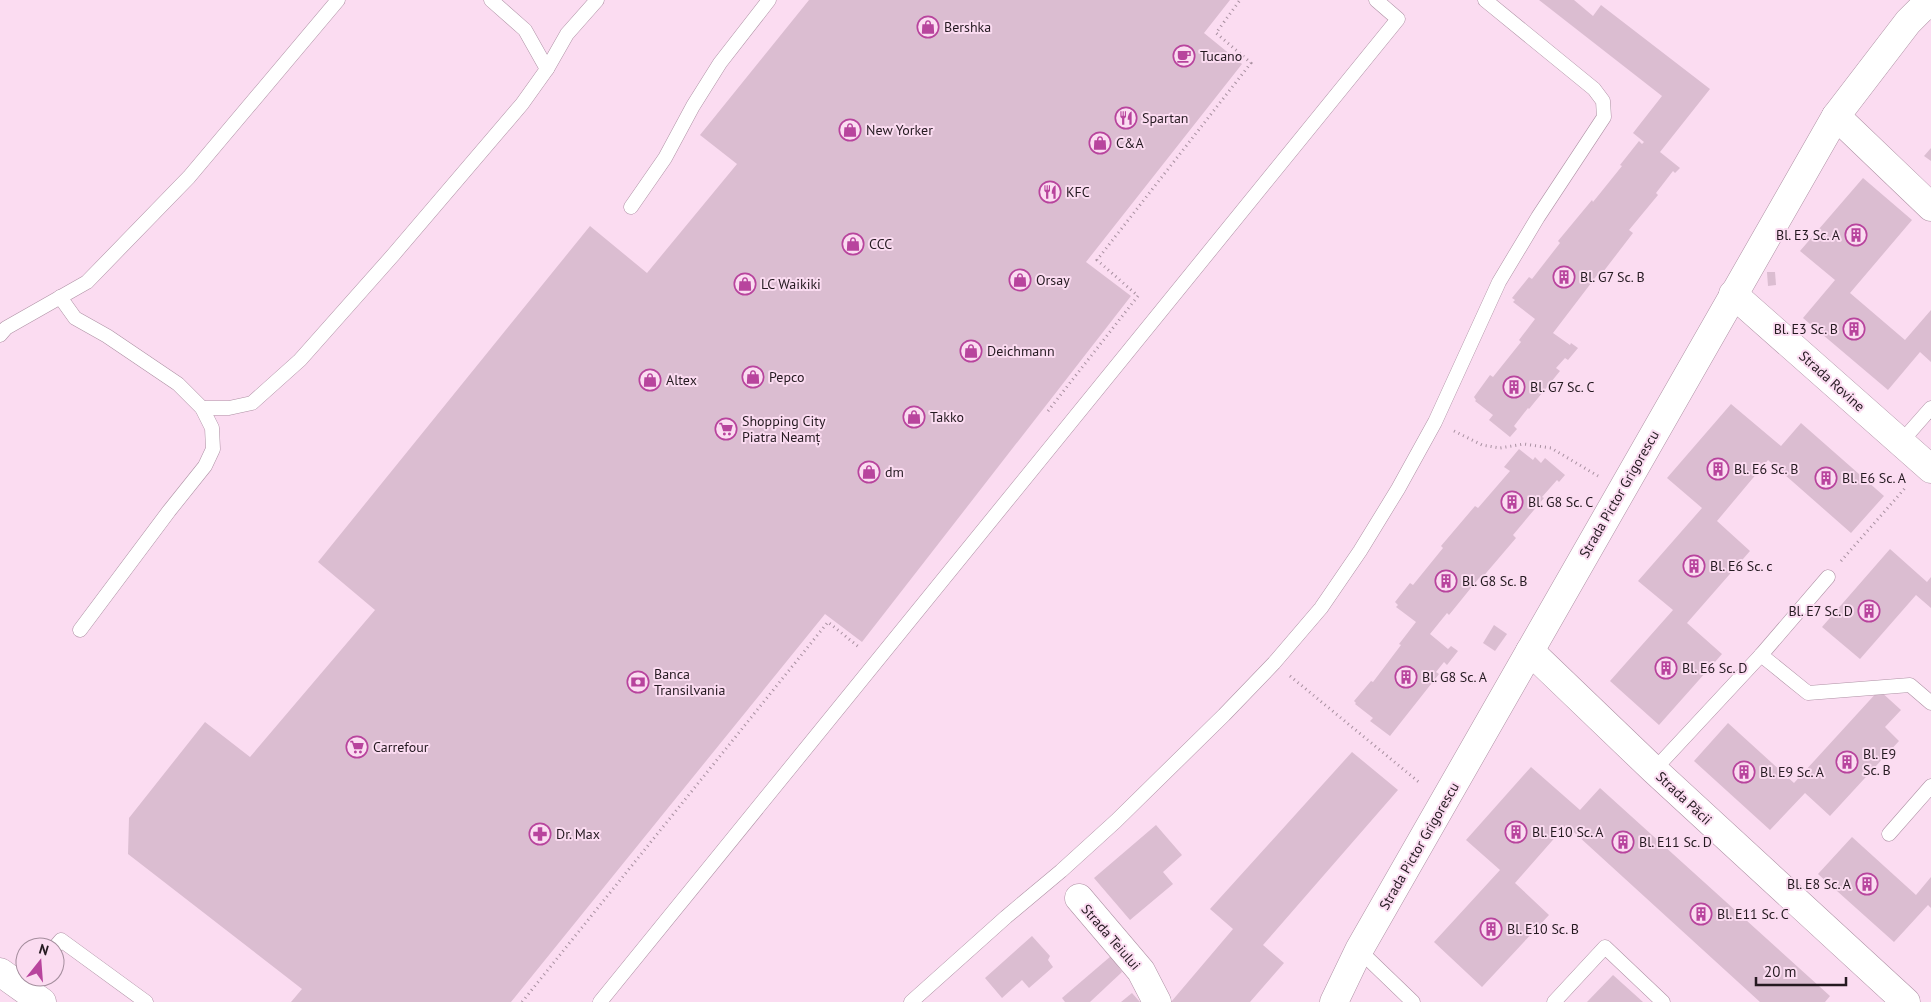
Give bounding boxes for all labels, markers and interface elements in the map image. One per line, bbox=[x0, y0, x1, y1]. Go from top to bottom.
shop icon: Bershka bbox=[916, 15, 940, 39]
place label: Bershka bbox=[944, 18, 991, 36]
cafe icon: Tucano bbox=[1172, 44, 1196, 68]
place label: Tucano bbox=[1200, 47, 1242, 65]
restaurant icon: Spartan bbox=[1114, 106, 1138, 130]
place label: Spartan bbox=[1142, 109, 1188, 127]
shop icon: New Yorker bbox=[838, 118, 862, 142]
place label: New Yorker bbox=[866, 121, 933, 139]
shop icon: C&A bbox=[1088, 131, 1112, 155]
place label: C&A bbox=[1116, 134, 1144, 152]
restaurant icon: KFC bbox=[1038, 180, 1062, 204]
place label: KFC bbox=[1066, 183, 1090, 201]
building icon: Bl. E3 Sc. A bbox=[1844, 223, 1868, 247]
place label: Bl. E3 Sc. A bbox=[1776, 226, 1841, 244]
shop icon: CCC bbox=[841, 232, 865, 256]
place label: CCC bbox=[869, 235, 892, 253]
building icon: Bl. G7 Sc. B bbox=[1552, 265, 1576, 289]
shop icon: Orsay bbox=[1008, 268, 1032, 292]
place label: Bl. G7 Sc. B bbox=[1580, 268, 1645, 286]
place label: Orsay bbox=[1036, 271, 1070, 289]
shop icon: LC Waikiki bbox=[733, 272, 757, 296]
place label: LC Waikiki bbox=[761, 275, 821, 293]
building icon: Bl. E3 Sc. B bbox=[1842, 317, 1866, 341]
place label: Bl. E3 Sc. B bbox=[1774, 320, 1838, 338]
shop icon: Deichmann bbox=[959, 339, 983, 363]
place label: Deichmann bbox=[987, 342, 1055, 360]
street label: Strada Rovine bbox=[1795, 347, 1869, 415]
shop icon: Pepco bbox=[741, 365, 765, 389]
shop icon: Altex bbox=[638, 368, 662, 392]
place label: Pepco bbox=[769, 368, 805, 386]
place label: Altex bbox=[666, 371, 697, 389]
building icon: Bl. G7 Sc. C bbox=[1502, 375, 1526, 399]
place label: Bl. G7 Sc. C bbox=[1530, 378, 1594, 396]
shop icon: Takko bbox=[902, 405, 926, 429]
place label: Takko bbox=[930, 408, 964, 426]
place label: Shopping City Piatra Neamț bbox=[742, 412, 826, 446]
supermarket icon: Shopping City Piatra Neamț bbox=[714, 417, 738, 441]
street label: Strada Pictor Grigorescu bbox=[1575, 427, 1663, 561]
building icon: Bl. E6 Sc. B bbox=[1706, 457, 1730, 481]
shop icon: dm bbox=[857, 460, 881, 484]
place label: Bl. E6 Sc. B bbox=[1734, 460, 1798, 478]
place label: dm bbox=[885, 463, 904, 481]
building icon: Bl. E6 Sc. A bbox=[1814, 466, 1838, 490]
place label: Bl. E6 Sc. A bbox=[1842, 469, 1907, 487]
building icon: Bl. G8 Sc. C bbox=[1500, 490, 1524, 514]
place label: Bl. G8 Sc. C bbox=[1528, 493, 1593, 511]
building icon: Bl. E6 Sc. c bbox=[1682, 554, 1706, 578]
place label: Bl. E6 Sc. c bbox=[1710, 557, 1772, 575]
building icon: Bl. G8 Sc. B bbox=[1434, 569, 1458, 593]
place label: Bl. G8 Sc. B bbox=[1462, 572, 1527, 590]
building icon: Bl. E7 Sc. D bbox=[1857, 599, 1881, 623]
place label: Bl. E7 Sc. D bbox=[1788, 602, 1853, 620]
building icon: Bl. E6 Sc. D bbox=[1654, 656, 1678, 680]
place label: Bl. E6 Sc. D bbox=[1682, 659, 1747, 677]
place label: Banca Transilvania bbox=[654, 665, 725, 699]
building icon: Bl. G8 Sc. A bbox=[1394, 665, 1418, 689]
place label: Bl. G8 Sc. A bbox=[1422, 668, 1488, 686]
bank icon: Banca Transilvania bbox=[626, 670, 650, 694]
supermarket icon: Carrefour bbox=[345, 735, 369, 759]
place label: Carrefour bbox=[373, 738, 429, 756]
place label: Bl. E9 Sc. B bbox=[1863, 745, 1896, 779]
building icon: Bl. E9 Sc. B bbox=[1835, 750, 1859, 774]
building icon: Bl. E9 Sc. A bbox=[1732, 760, 1756, 784]
place label: Bl. E9 Sc. A bbox=[1760, 763, 1825, 781]
street label: Strada Păcii bbox=[1652, 767, 1716, 829]
street label: Strada Pictor Grigorescu bbox=[1375, 779, 1463, 913]
building icon: Bl. E10 Sc. A bbox=[1504, 820, 1528, 844]
pharmacy icon: Dr. Max bbox=[528, 822, 552, 846]
place label: Bl. E10 Sc. A bbox=[1532, 823, 1604, 841]
place label: Dr. Max bbox=[556, 825, 600, 843]
building icon: Bl. E11 Sc. D bbox=[1611, 830, 1635, 854]
place label: Bl. E11 Sc. D bbox=[1639, 833, 1712, 851]
building icon: Bl. E8 Sc. A bbox=[1855, 872, 1879, 896]
place label: Bl. E8 Sc. A bbox=[1787, 875, 1852, 893]
street label: Strada Teiului bbox=[1077, 900, 1145, 974]
building icon: Bl. E11 Sc. C bbox=[1689, 902, 1713, 926]
place label: Bl. E11 Sc. C bbox=[1717, 905, 1789, 923]
building icon: Bl. E10 Sc. B bbox=[1479, 917, 1503, 941]
place label: Bl. E10 Sc. B bbox=[1507, 920, 1579, 938]
north arrow bbox=[15, 937, 65, 987]
text: N bbox=[37, 940, 51, 960]
scale bar bbox=[1756, 954, 1846, 986]
text: 20 m bbox=[1764, 962, 1797, 981]

